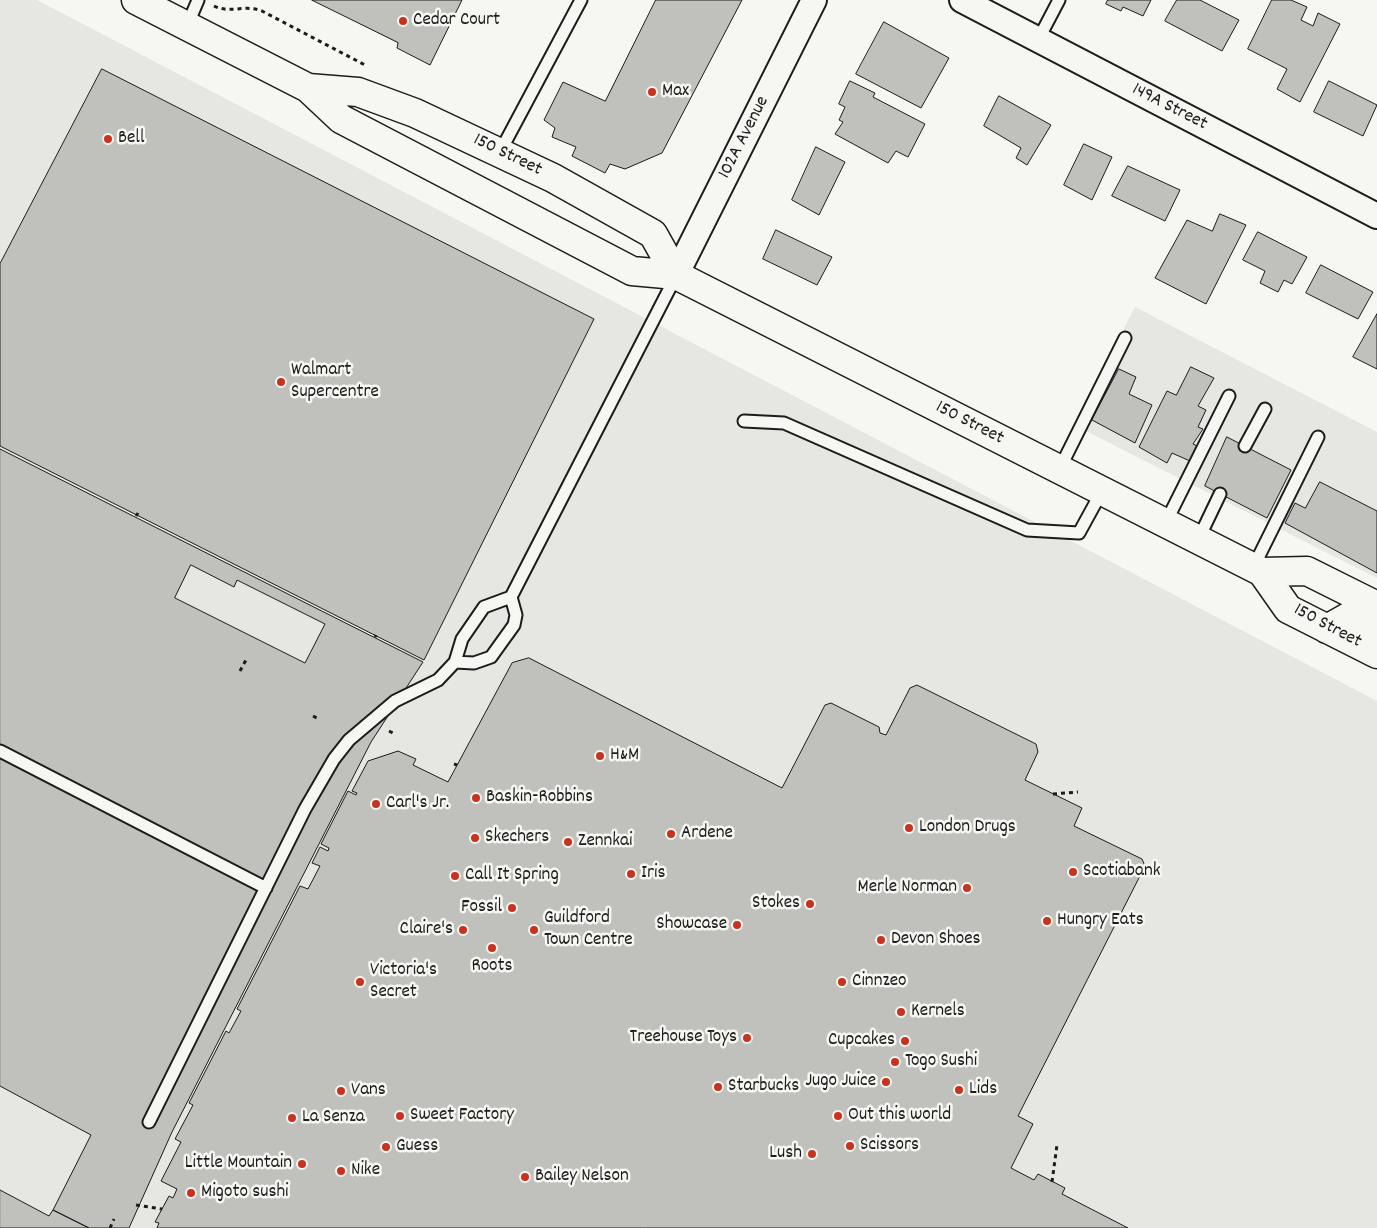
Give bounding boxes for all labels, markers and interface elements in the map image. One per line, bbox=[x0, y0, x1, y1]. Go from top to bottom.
place label: Cedar Court bbox=[413, 10, 500, 32]
marker: Cedar Court bbox=[397, 15, 409, 27]
street label: 149A Street bbox=[1127, 79, 1211, 137]
place label: Max bbox=[662, 81, 689, 103]
marker: Max bbox=[646, 86, 658, 98]
street label: 102A Avenue bbox=[715, 93, 775, 183]
place label: Bell bbox=[118, 128, 144, 150]
street label: 150 Street bbox=[469, 130, 545, 182]
marker: Bell bbox=[102, 133, 114, 145]
place label: Walmart Supercentre bbox=[291, 360, 379, 404]
marker: Walmart Supercentre bbox=[275, 376, 287, 388]
street label: 150 Street bbox=[931, 397, 1007, 451]
street label: 150 Street bbox=[1289, 600, 1365, 654]
place label: H&M bbox=[610, 745, 639, 767]
marker: H&M bbox=[594, 750, 606, 762]
place label: Baskin-Robbins bbox=[486, 787, 593, 809]
marker: Baskin-Robbins bbox=[470, 792, 482, 804]
place label: Carl's Jr. bbox=[386, 793, 449, 815]
marker: Carl's Jr. bbox=[370, 798, 382, 810]
place label: London Drugs bbox=[919, 817, 1016, 839]
marker: London Drugs bbox=[903, 822, 915, 834]
place label: Ardene bbox=[681, 823, 733, 845]
place label: Skechers bbox=[485, 827, 549, 849]
marker: Ardene bbox=[665, 828, 677, 840]
place label: Zennkai bbox=[578, 831, 632, 853]
marker: Skechers bbox=[469, 832, 481, 844]
marker: Zennkai bbox=[562, 836, 574, 848]
place label: Scotiabank bbox=[1083, 861, 1161, 883]
place label: Iris bbox=[641, 863, 665, 885]
place label: Call It Spring bbox=[465, 865, 559, 887]
marker: Scotiabank bbox=[1067, 866, 1079, 878]
marker: Iris bbox=[625, 868, 637, 880]
marker: Call It Spring bbox=[449, 870, 461, 882]
place label: Merle Norman bbox=[858, 877, 957, 899]
marker: Merle Norman bbox=[961, 882, 973, 894]
place label: Stokes bbox=[752, 893, 800, 915]
place label: Fossil bbox=[461, 897, 502, 919]
marker: Stokes bbox=[804, 898, 816, 910]
marker: Fossil bbox=[506, 902, 518, 914]
place label: Guildford Town Centre bbox=[544, 908, 633, 952]
place label: Hungry Eats bbox=[1057, 910, 1144, 932]
place label: Showcase bbox=[656, 914, 727, 936]
marker: Hungry Eats bbox=[1041, 915, 1053, 927]
place label: Claire's bbox=[400, 919, 453, 941]
marker: Showcase bbox=[731, 919, 743, 931]
marker: Claire's bbox=[457, 924, 469, 936]
marker: Guildford Town Centre bbox=[528, 924, 540, 936]
place label: Devon Shoes bbox=[891, 929, 981, 951]
marker: Devon Shoes bbox=[875, 934, 887, 946]
marker: Roots bbox=[486, 942, 498, 954]
place label: Roots bbox=[471, 956, 513, 978]
place label: Victoria's Secret bbox=[370, 960, 437, 1004]
place label: Cinnzeo bbox=[852, 971, 906, 993]
marker: Victoria's Secret bbox=[354, 976, 366, 988]
marker: Cinnzeo bbox=[836, 976, 848, 988]
place label: Kernels bbox=[911, 1001, 965, 1023]
marker: Kernels bbox=[895, 1006, 907, 1018]
place label: Treehouse Toys bbox=[630, 1027, 737, 1049]
place label: Cupcakes bbox=[828, 1030, 895, 1052]
marker: Treehouse Toys bbox=[741, 1032, 753, 1044]
marker: Cupcakes bbox=[899, 1035, 911, 1047]
place label: Togo Sushi bbox=[905, 1051, 977, 1073]
marker: Togo Sushi bbox=[889, 1056, 901, 1068]
place label: Jugo Juice bbox=[805, 1071, 876, 1093]
place label: Starbucks bbox=[728, 1076, 799, 1098]
marker: Jugo Juice bbox=[880, 1076, 892, 1088]
place label: Lids bbox=[969, 1079, 997, 1101]
place label: Vans bbox=[351, 1080, 386, 1102]
marker: Starbucks bbox=[712, 1081, 724, 1093]
marker: Lids bbox=[953, 1084, 965, 1096]
marker: Vans bbox=[335, 1085, 347, 1097]
place label: Sweet Factory bbox=[410, 1105, 514, 1127]
place label: Out this world bbox=[848, 1105, 951, 1127]
place label: La Senza bbox=[302, 1107, 365, 1129]
marker: Sweet Factory bbox=[394, 1110, 406, 1122]
marker: Out this world bbox=[832, 1110, 844, 1122]
marker: La Senza bbox=[286, 1112, 298, 1124]
place label: Scissors bbox=[860, 1135, 919, 1157]
place label: Guess bbox=[396, 1136, 438, 1158]
marker: Scissors bbox=[844, 1140, 856, 1152]
marker: Guess bbox=[380, 1141, 392, 1153]
place label: Lush bbox=[769, 1143, 802, 1165]
marker: Lush bbox=[806, 1148, 818, 1160]
place label: Little Mountain bbox=[185, 1153, 292, 1175]
marker: Little Mountain bbox=[296, 1158, 308, 1170]
place label: Nike bbox=[351, 1160, 380, 1182]
marker: Nike bbox=[335, 1165, 347, 1177]
place label: Bailey Nelson bbox=[535, 1166, 629, 1188]
marker: Bailey Nelson bbox=[519, 1171, 531, 1183]
place label: Migoto sushi bbox=[201, 1182, 289, 1204]
marker: Migoto sushi bbox=[185, 1187, 197, 1199]

